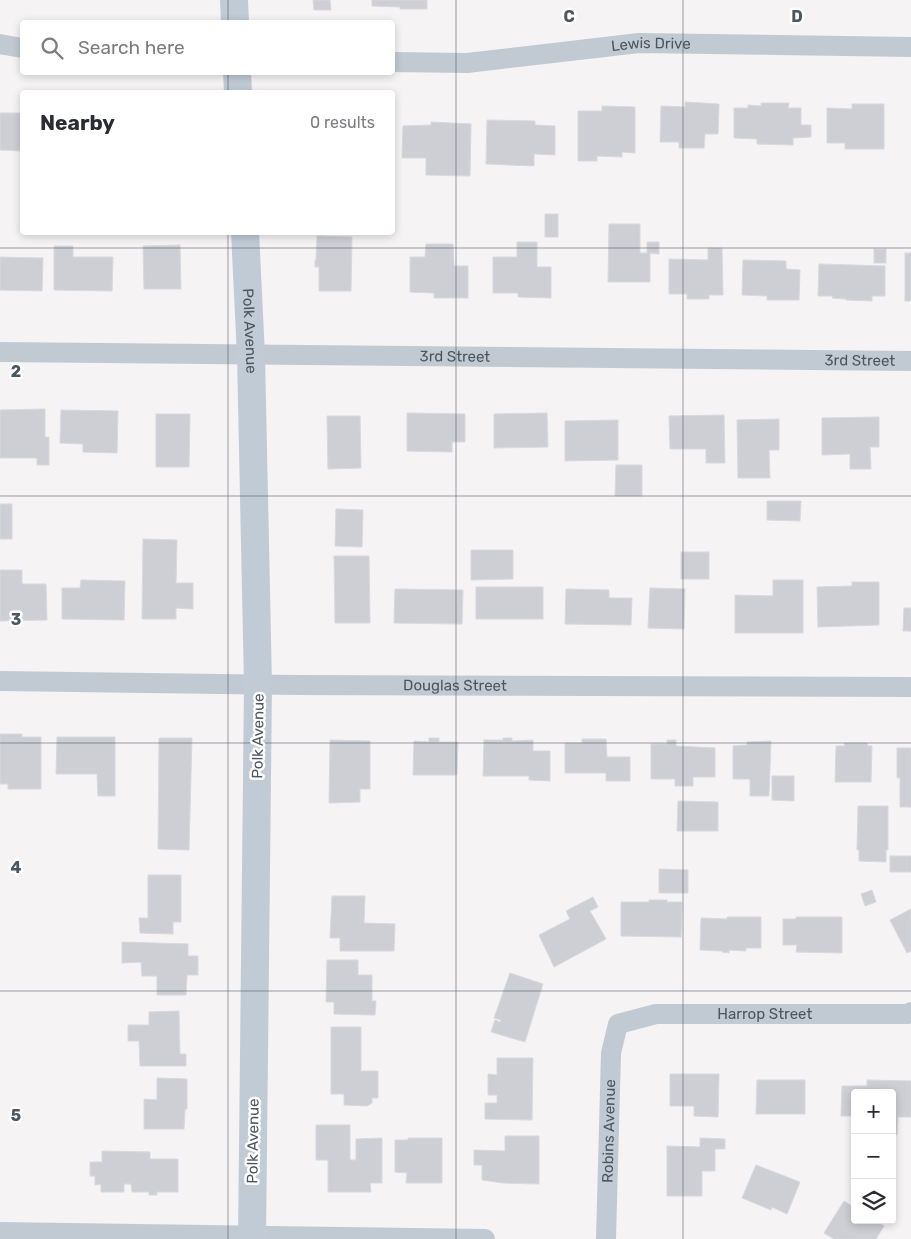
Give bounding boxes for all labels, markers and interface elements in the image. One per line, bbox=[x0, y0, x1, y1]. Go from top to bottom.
text: C bbox=[563, 7, 575, 26]
text: D bbox=[791, 7, 803, 26]
search box bbox=[20, 20, 395, 75]
icon: search bbox=[38, 34, 66, 62]
street label: Lewis Drive bbox=[610, 34, 691, 55]
text: Search here bbox=[78, 36, 185, 59]
text: Nearby bbox=[40, 110, 115, 135]
text: 0 results bbox=[310, 113, 375, 132]
street label: Polk Avenue bbox=[239, 288, 260, 374]
street label: 3rd Street bbox=[420, 347, 490, 366]
street label: 3rd Street bbox=[825, 351, 895, 370]
text: 2 bbox=[11, 362, 21, 381]
text: 3 bbox=[11, 610, 21, 629]
street label: Douglas Street bbox=[403, 676, 507, 695]
street label: Polk Avenue bbox=[248, 693, 268, 779]
text: 4 bbox=[11, 858, 22, 877]
street label: Harrop Street bbox=[717, 1005, 812, 1023]
street label: Robins Avenue bbox=[599, 1079, 619, 1183]
map controls bbox=[851, 1089, 896, 1224]
button: + bbox=[851, 1089, 896, 1134]
street label: Polk Avenue bbox=[243, 1098, 263, 1184]
text: 5 bbox=[11, 1106, 21, 1125]
button: − bbox=[851, 1134, 896, 1179]
button: layers bbox=[851, 1179, 896, 1224]

